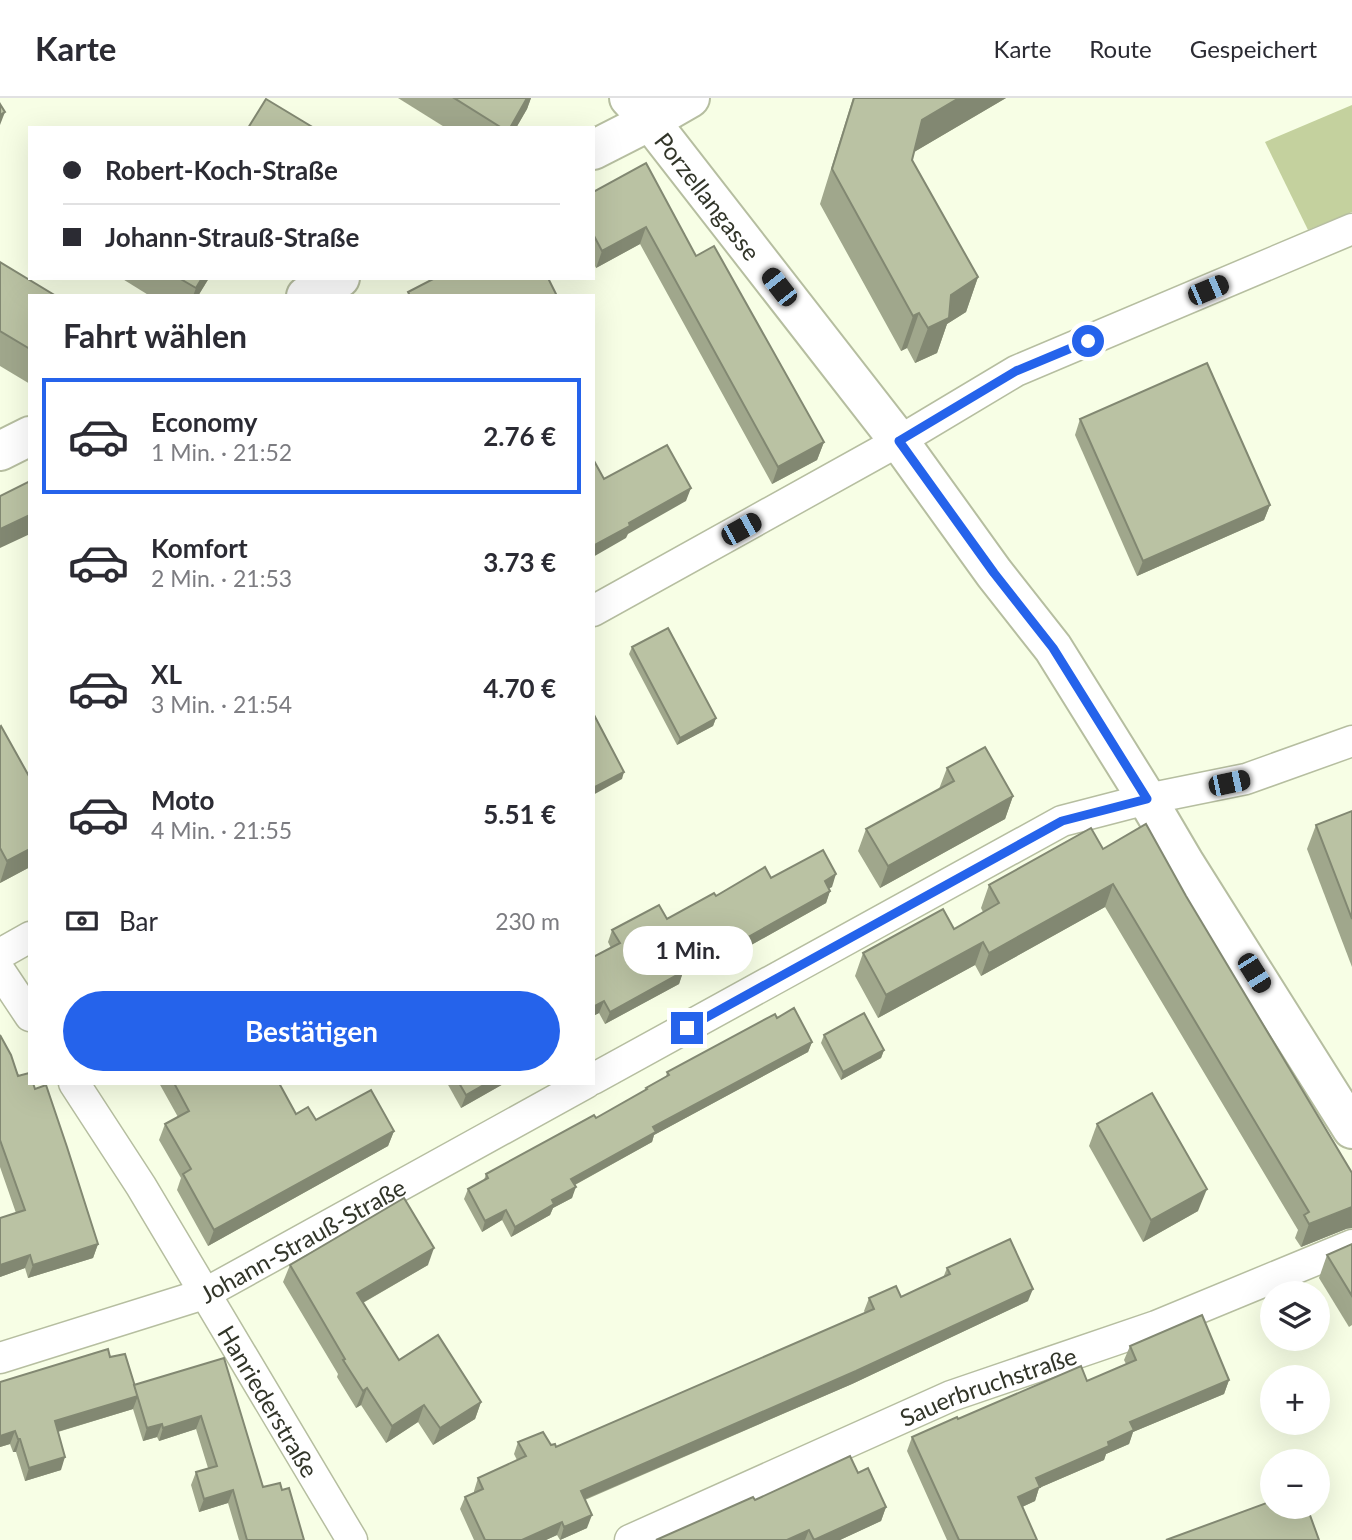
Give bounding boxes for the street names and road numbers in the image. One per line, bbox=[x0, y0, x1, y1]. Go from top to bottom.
street label: Porzellangasse bbox=[650, 126, 767, 266]
street label: Johann-Strauß-Straße bbox=[194, 1171, 410, 1308]
street label: Hanriederstraße bbox=[213, 1320, 325, 1482]
street label: Sauerbruchstraße bbox=[895, 1340, 1080, 1432]

